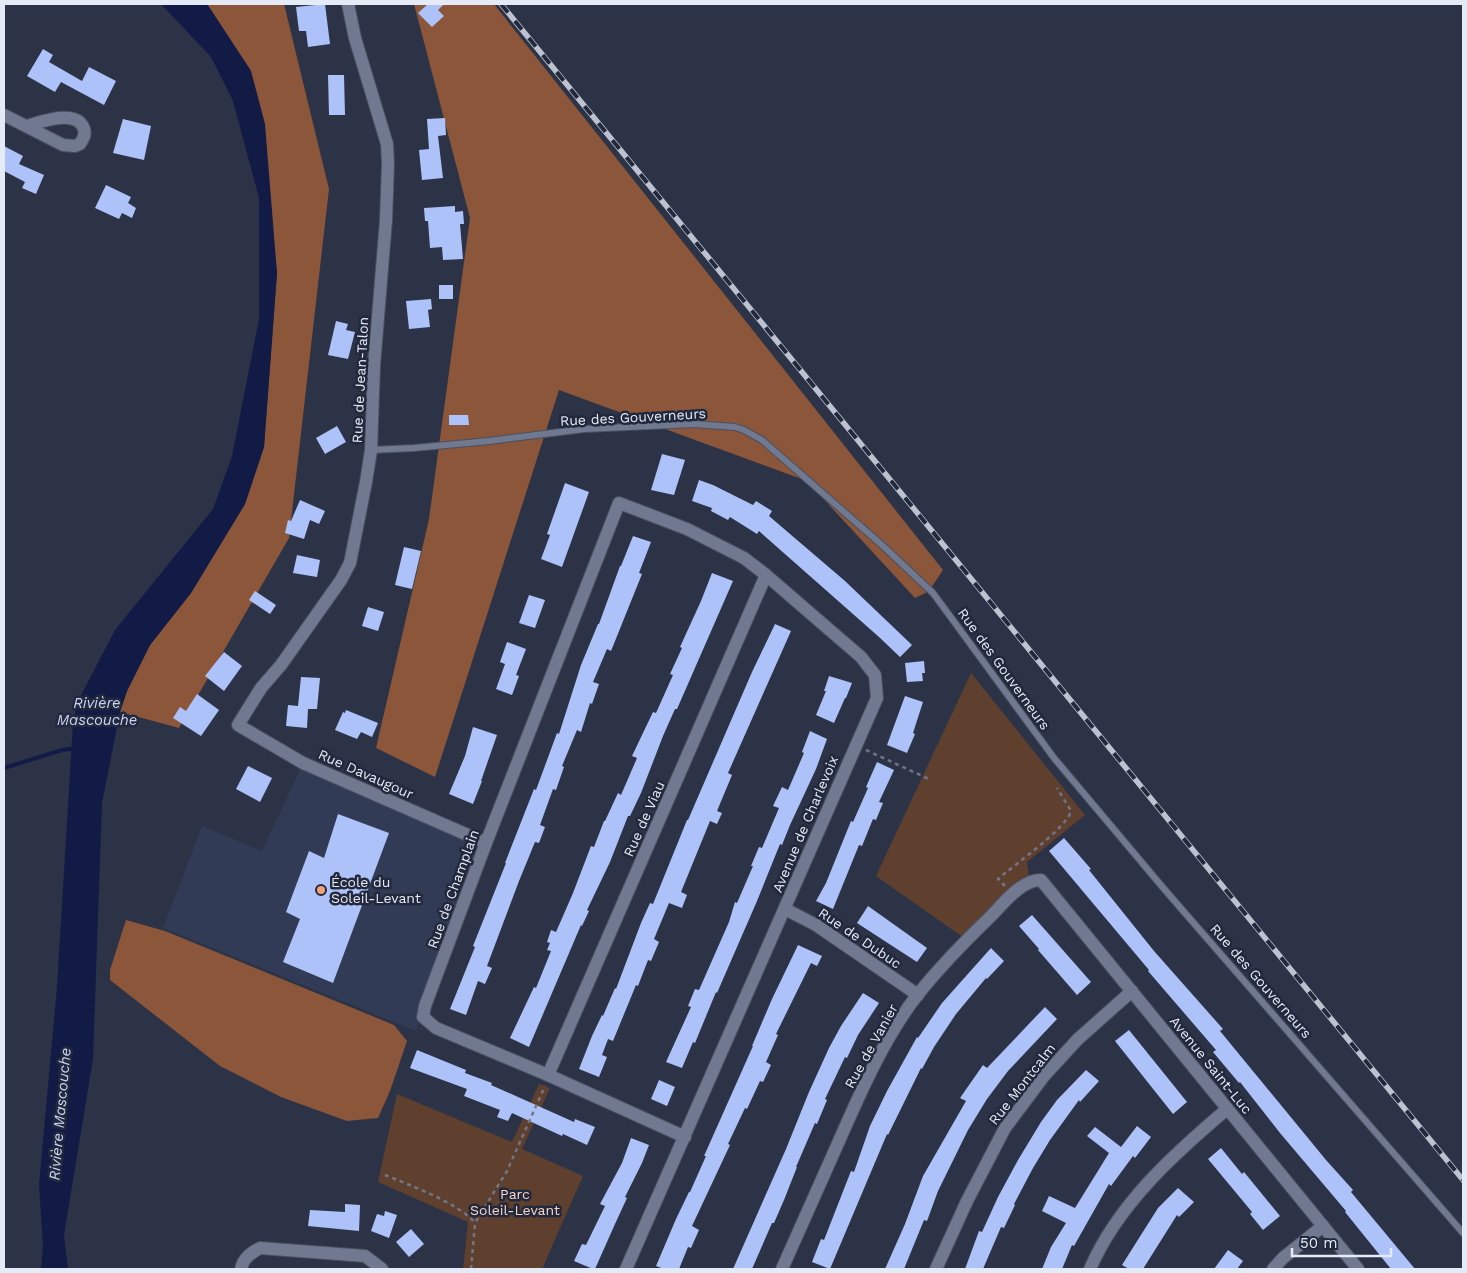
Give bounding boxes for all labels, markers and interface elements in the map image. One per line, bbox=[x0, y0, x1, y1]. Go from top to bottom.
street label: Rue de Jean-Talon bbox=[349, 316, 371, 444]
street label: Rue des Gouverneurs bbox=[560, 405, 706, 429]
street label: Rue des Gouverneurs bbox=[955, 605, 1053, 733]
water label: Rivière Mascouche bbox=[57, 694, 137, 729]
street label: Rue Davaugour bbox=[316, 746, 416, 802]
street label: Avenue de Charlevoix bbox=[769, 753, 841, 895]
street label: Rue de Viau bbox=[620, 779, 668, 859]
street label: Rue de Champlain bbox=[424, 827, 482, 951]
place label: École du Soleil-Levant bbox=[331, 874, 421, 906]
marker: École du Soleil-Levant bbox=[315, 884, 327, 896]
street label: Rue de Dubuc bbox=[816, 904, 905, 972]
street label: Rue des Gouverneurs bbox=[1207, 921, 1315, 1041]
street label: Rue de Vanier bbox=[841, 1001, 901, 1091]
street label: Avenue Saint-Luc bbox=[1167, 1013, 1255, 1117]
street label: Rue Montcalm bbox=[985, 1040, 1059, 1128]
water label: Rivière Mascouche bbox=[45, 1047, 75, 1181]
park label: Parc Soleil-Levant bbox=[470, 1186, 560, 1218]
scale bar bbox=[1292, 1226, 1391, 1258]
text: 50 m bbox=[1300, 1234, 1337, 1252]

